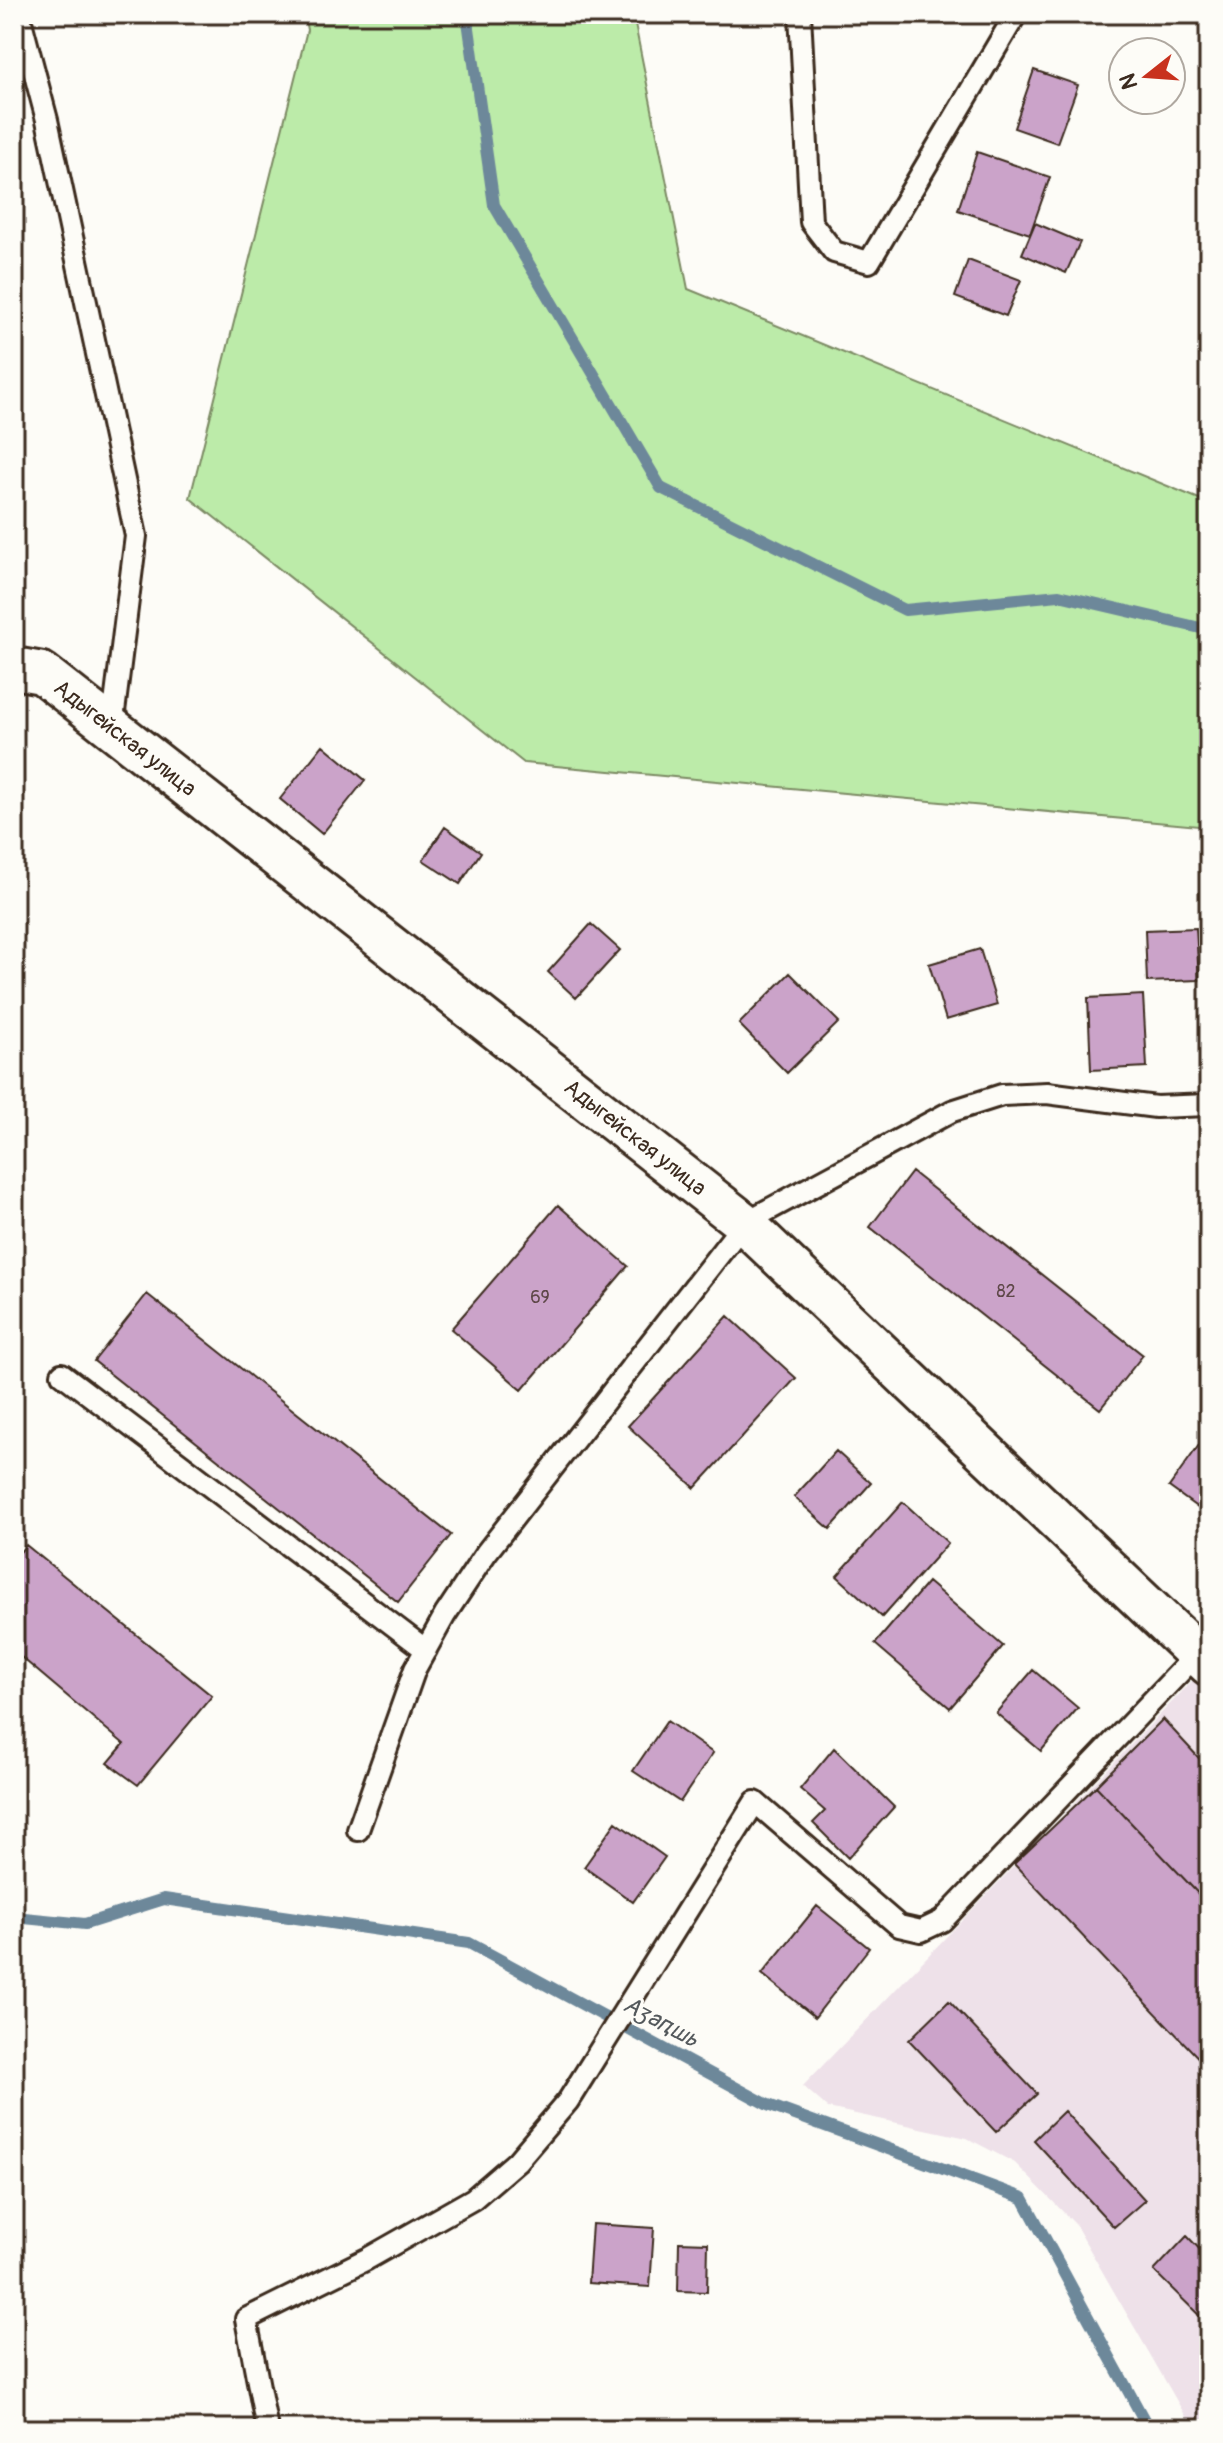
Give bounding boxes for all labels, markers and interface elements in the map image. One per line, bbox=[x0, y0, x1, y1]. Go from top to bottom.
north arrow bbox=[1107, 36, 1187, 116]
text: N bbox=[1113, 70, 1144, 93]
street label: Адыгейская улица bbox=[48, 674, 202, 803]
street label: Адыгейская улица bbox=[558, 1073, 712, 1202]
house number: 82 bbox=[996, 1280, 1016, 1303]
house number: 69 bbox=[530, 1286, 550, 1309]
water label: Аӡаԥшь bbox=[618, 1990, 704, 2054]

